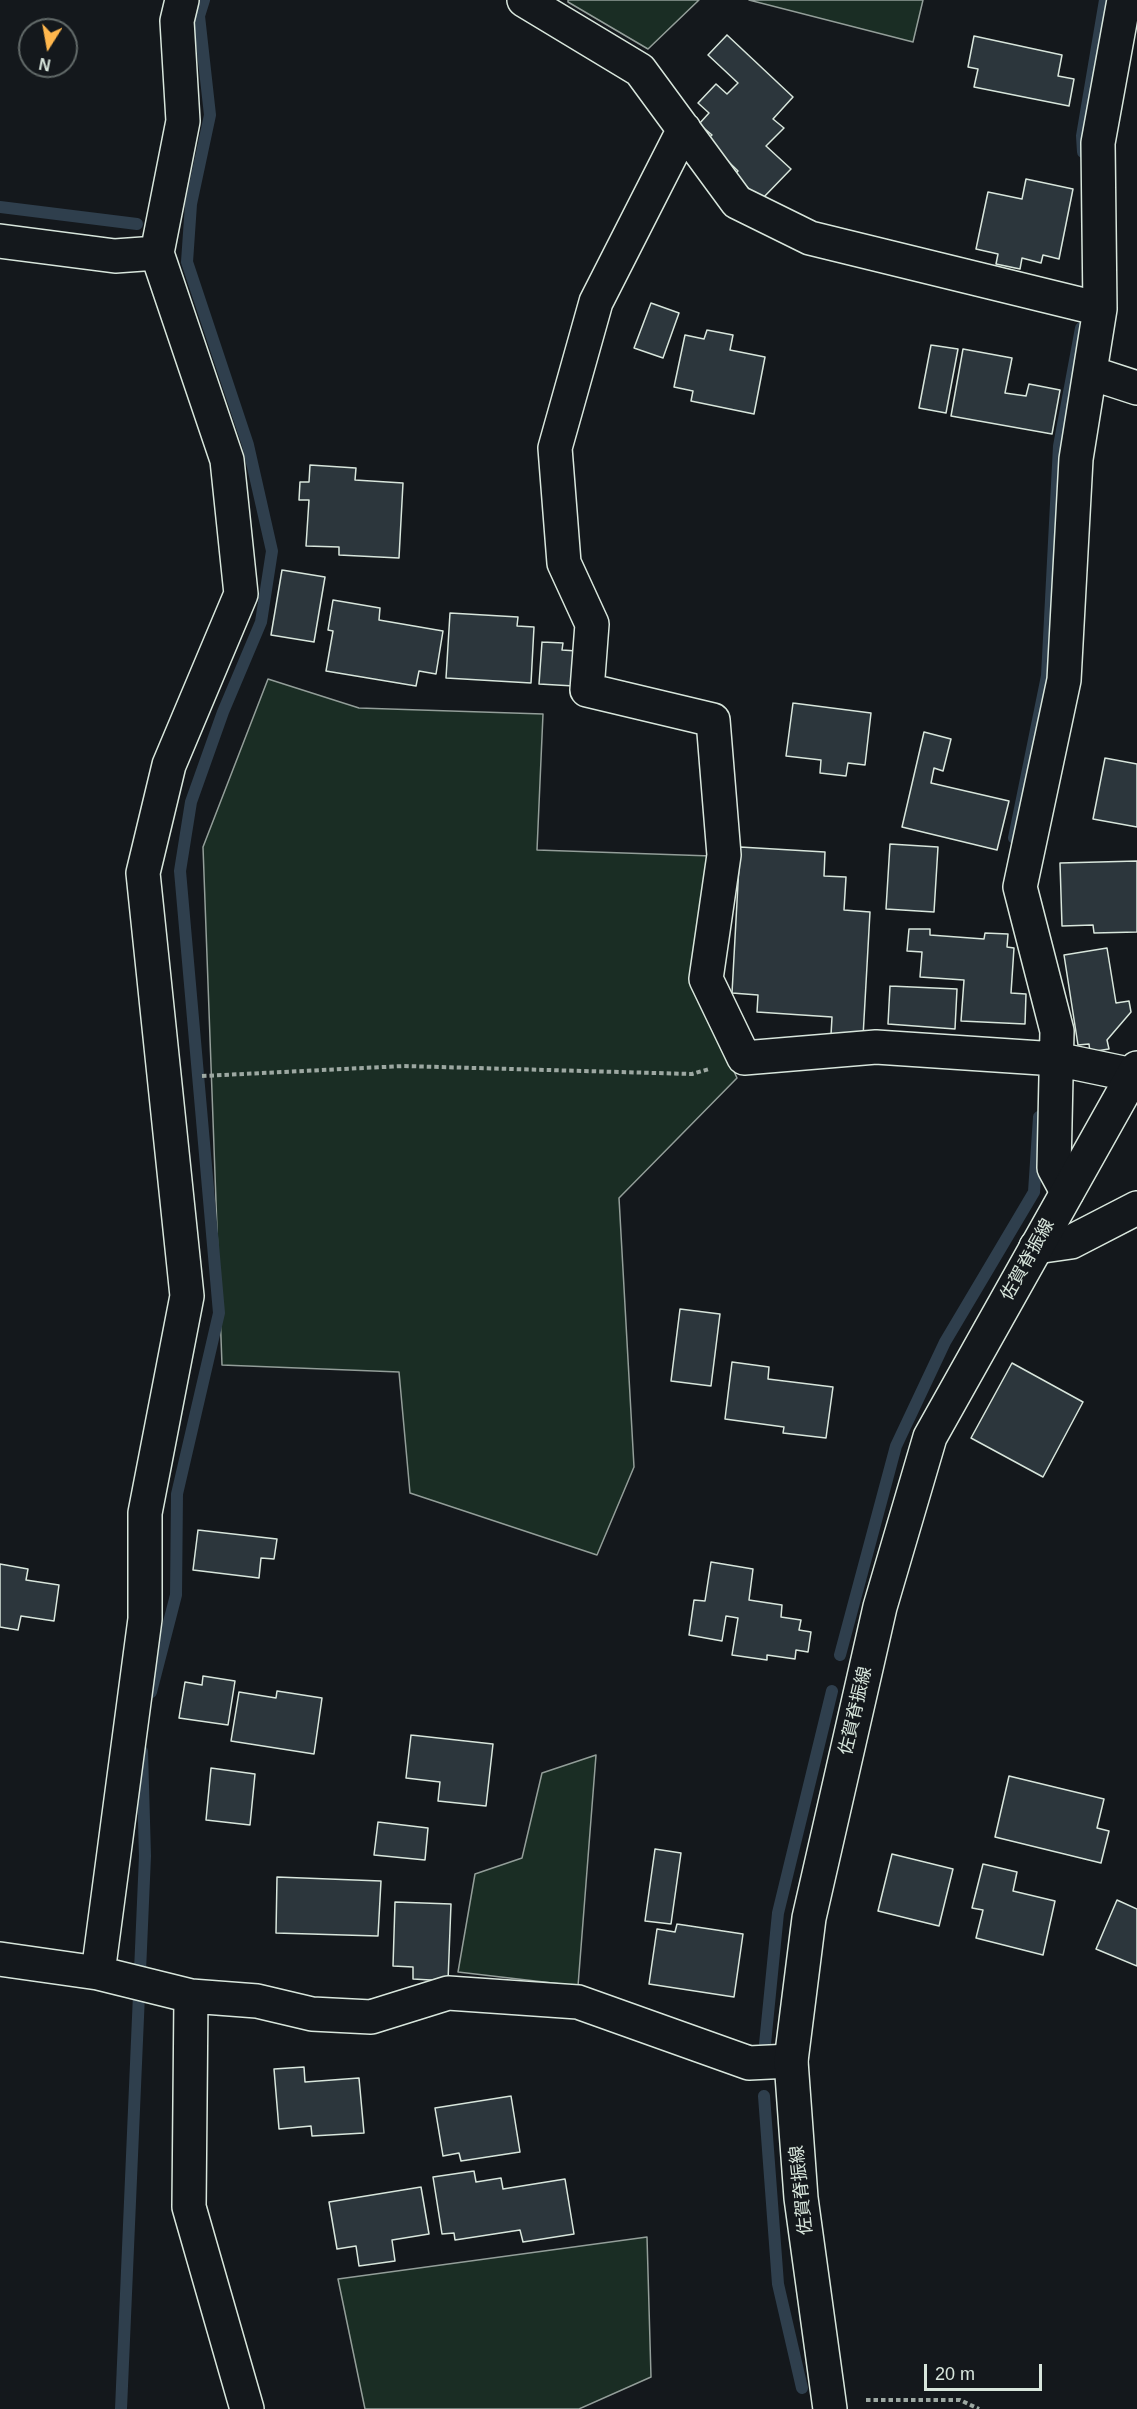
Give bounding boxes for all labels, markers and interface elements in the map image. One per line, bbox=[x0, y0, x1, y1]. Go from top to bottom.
north arrow bbox=[18, 18, 78, 78]
text: N bbox=[38, 55, 52, 74]
street label: 佐賀脊振線 bbox=[997, 1215, 1059, 1305]
street label: 佐賀脊振線 bbox=[835, 1665, 877, 1757]
street label: 佐賀脊振線 bbox=[787, 2144, 817, 2236]
scale bar bbox=[927, 2352, 1046, 2390]
text: 20 m bbox=[935, 2364, 975, 2384]

